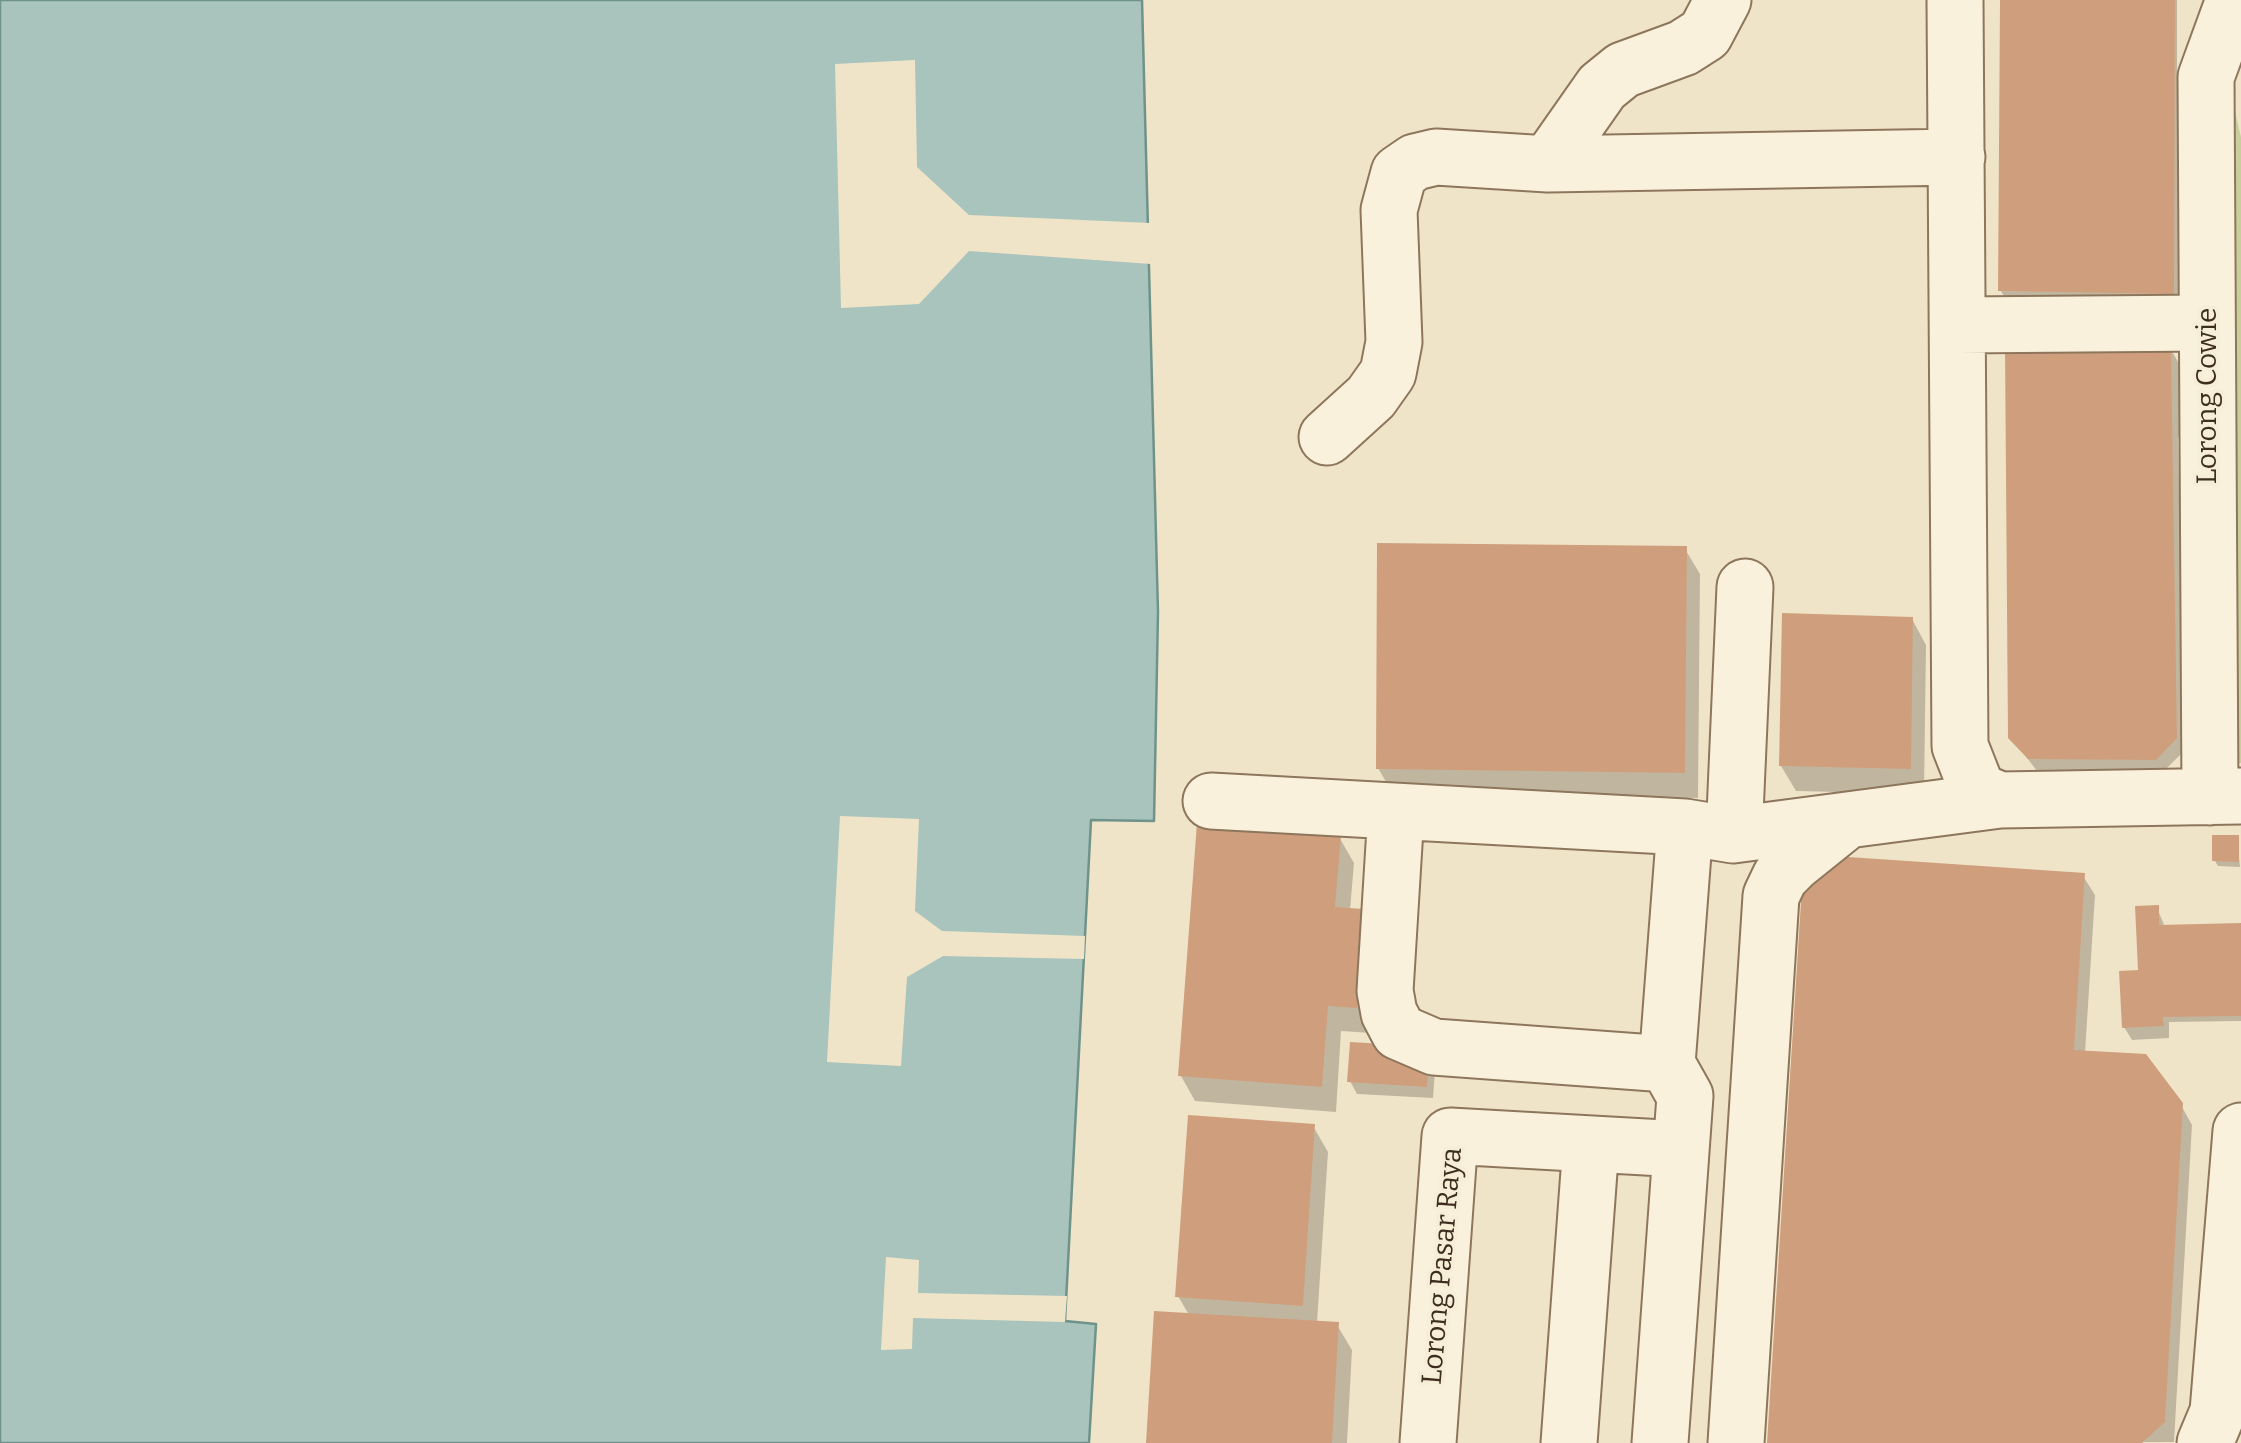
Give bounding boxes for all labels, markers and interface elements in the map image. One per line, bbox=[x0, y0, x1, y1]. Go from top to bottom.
street label: Lorong Cowie bbox=[2191, 308, 2225, 484]
street label: Lorong Pasar Raya bbox=[1416, 1146, 1470, 1386]

